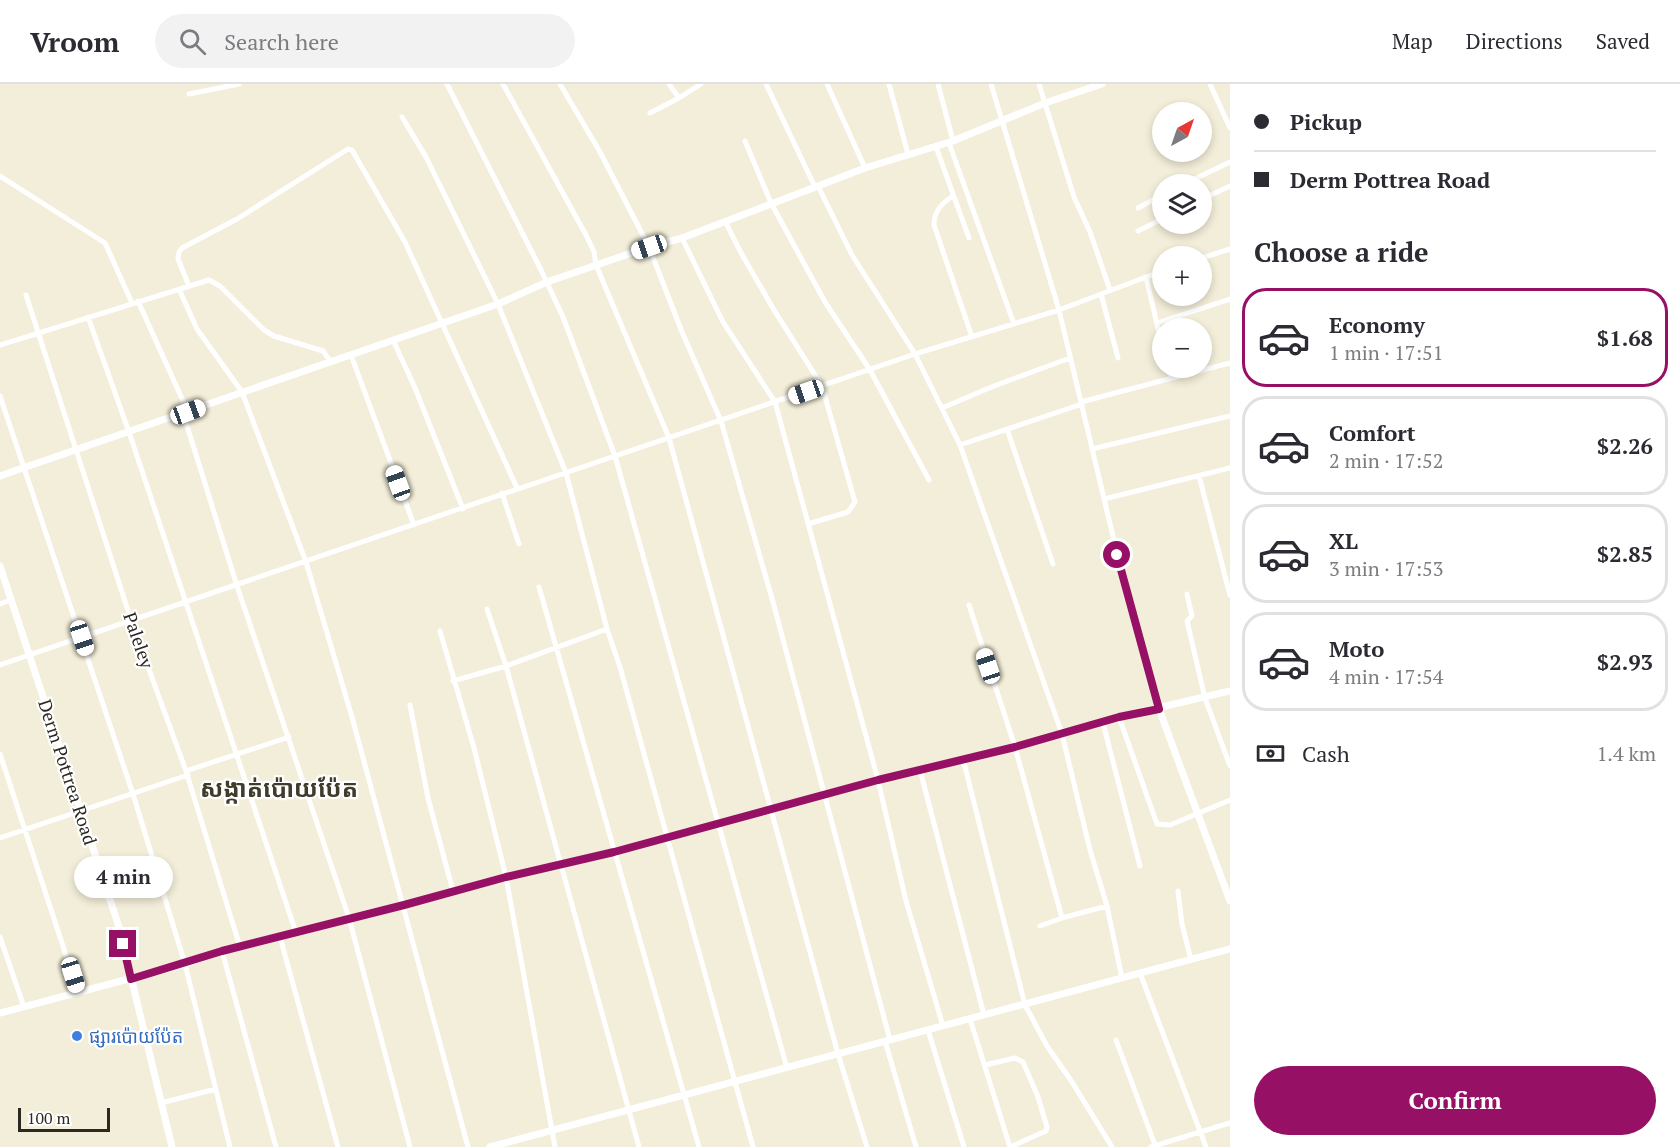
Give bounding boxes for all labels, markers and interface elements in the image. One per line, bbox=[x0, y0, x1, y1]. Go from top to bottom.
search box bbox=[155, 14, 575, 68]
text: Vroom bbox=[30, 23, 119, 60]
icon: search bbox=[176, 25, 209, 58]
text: Search here bbox=[224, 27, 339, 56]
text: Map bbox=[1392, 27, 1433, 55]
text: Directions bbox=[1466, 27, 1563, 55]
text: Saved bbox=[1596, 27, 1650, 55]
north arrow bbox=[1152, 102, 1212, 162]
map controls bbox=[1152, 102, 1212, 378]
text: Pickup bbox=[1290, 107, 1362, 136]
text: Derm Pottrea Road bbox=[1290, 165, 1490, 194]
button: layers bbox=[1152, 174, 1212, 234]
car bbox=[629, 233, 669, 261]
text: Choose a ride bbox=[1254, 234, 1429, 270]
button: + bbox=[1152, 246, 1212, 306]
text: Economy bbox=[1329, 310, 1425, 339]
icon: car bbox=[1257, 311, 1311, 365]
button: − bbox=[1152, 318, 1212, 378]
text: $1.68 bbox=[1597, 323, 1653, 352]
text: 1 min · 17:51 bbox=[1329, 339, 1443, 366]
car bbox=[786, 378, 826, 406]
car bbox=[168, 397, 208, 427]
text: Comfort bbox=[1329, 418, 1415, 447]
icon: car bbox=[1257, 419, 1311, 473]
text: $2.26 bbox=[1597, 431, 1653, 460]
text: 2 min · 17:52 bbox=[1329, 447, 1443, 474]
car bbox=[383, 463, 413, 503]
text: XL bbox=[1329, 526, 1358, 555]
icon: car bbox=[1257, 527, 1311, 581]
text: $2.85 bbox=[1597, 539, 1653, 568]
route start bbox=[1103, 541, 1130, 568]
text: 3 min · 17:53 bbox=[1329, 555, 1443, 582]
street label: Paleley bbox=[118, 609, 160, 672]
car bbox=[68, 618, 96, 658]
text: Moto bbox=[1329, 634, 1384, 663]
icon: car bbox=[1257, 635, 1311, 689]
car bbox=[974, 646, 1002, 686]
text: $2.93 bbox=[1597, 647, 1653, 676]
text: 4 min · 17:54 bbox=[1329, 663, 1443, 690]
street label: Derm Pottrea Road bbox=[33, 696, 103, 848]
icon: cash bbox=[1254, 737, 1287, 770]
text: Cash bbox=[1302, 739, 1350, 768]
text: 1.4 km bbox=[1597, 740, 1656, 767]
district label: សង្កាត់ប៉ោយប៉ែត bbox=[200, 772, 358, 804]
callout: 4 min bbox=[74, 857, 172, 899]
text: 4 min bbox=[96, 863, 151, 890]
route end bbox=[109, 930, 136, 957]
car bbox=[59, 955, 87, 995]
place label: ផ្សារប៉ោយប៉ែត bbox=[89, 1024, 183, 1048]
marker: ផ្សារប៉ោយប៉ែត bbox=[70, 1029, 84, 1043]
button: Confirm bbox=[1254, 1066, 1656, 1135]
scale bar bbox=[18, 1105, 110, 1132]
text: 100 m bbox=[27, 1107, 70, 1129]

